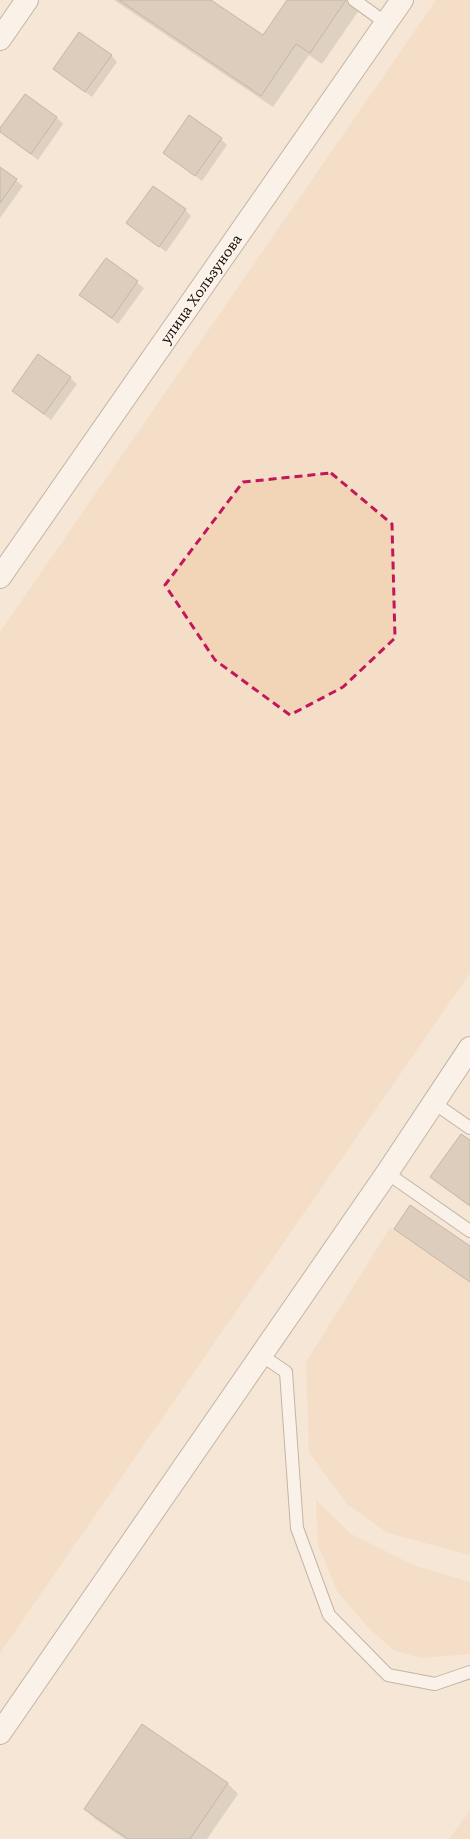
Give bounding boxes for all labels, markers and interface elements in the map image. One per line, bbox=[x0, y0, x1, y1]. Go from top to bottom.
street label: улица Хользунова bbox=[157, 231, 245, 347]

